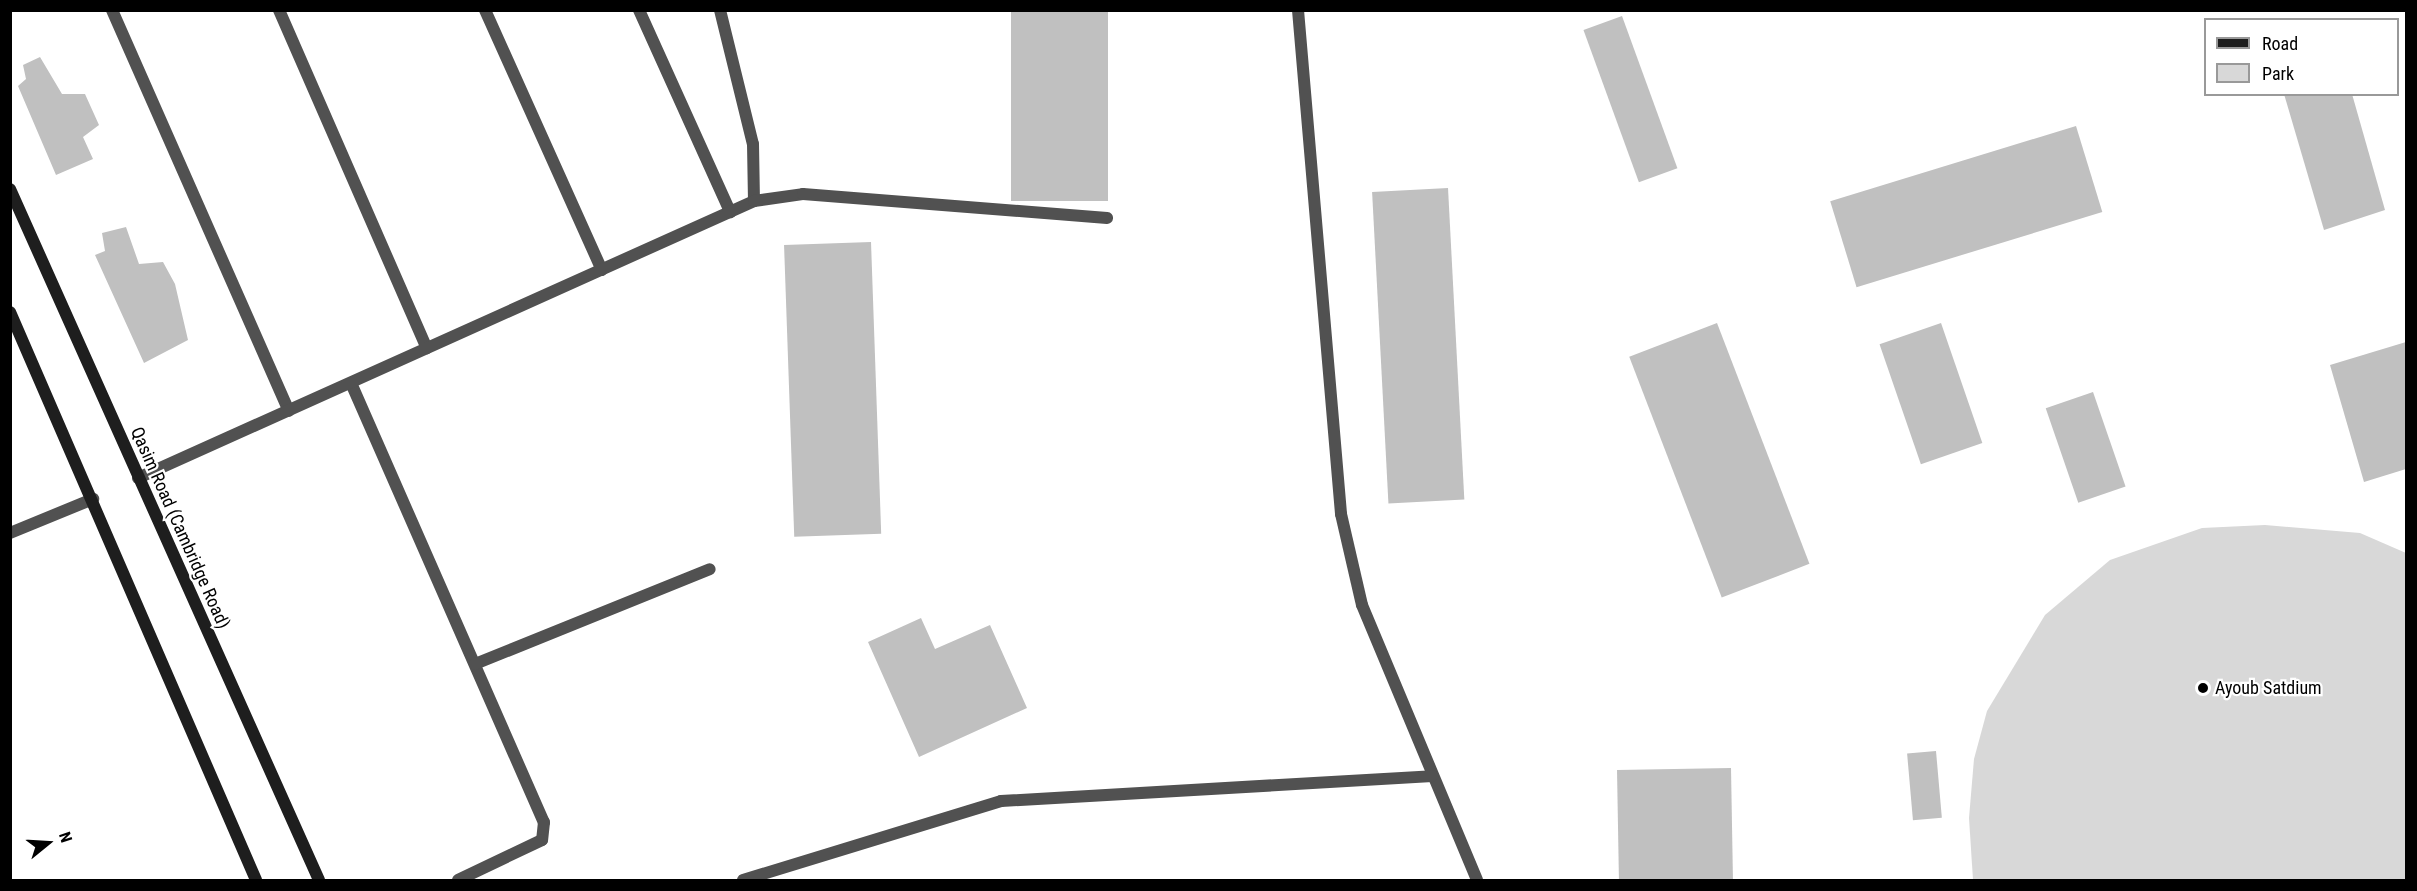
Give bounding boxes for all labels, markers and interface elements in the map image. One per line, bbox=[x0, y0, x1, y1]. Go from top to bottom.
legend bbox=[2204, 18, 2399, 96]
text: Road bbox=[2262, 33, 2298, 54]
text: Park bbox=[2262, 63, 2294, 84]
street label: Qasim Road (Cambridge Road) bbox=[126, 424, 234, 632]
place label: Ayoub Satdium bbox=[2215, 677, 2322, 699]
marker: Ayoub Satdium bbox=[2196, 681, 2210, 695]
north arrow bbox=[18, 813, 78, 873]
text: N bbox=[55, 830, 76, 845]

